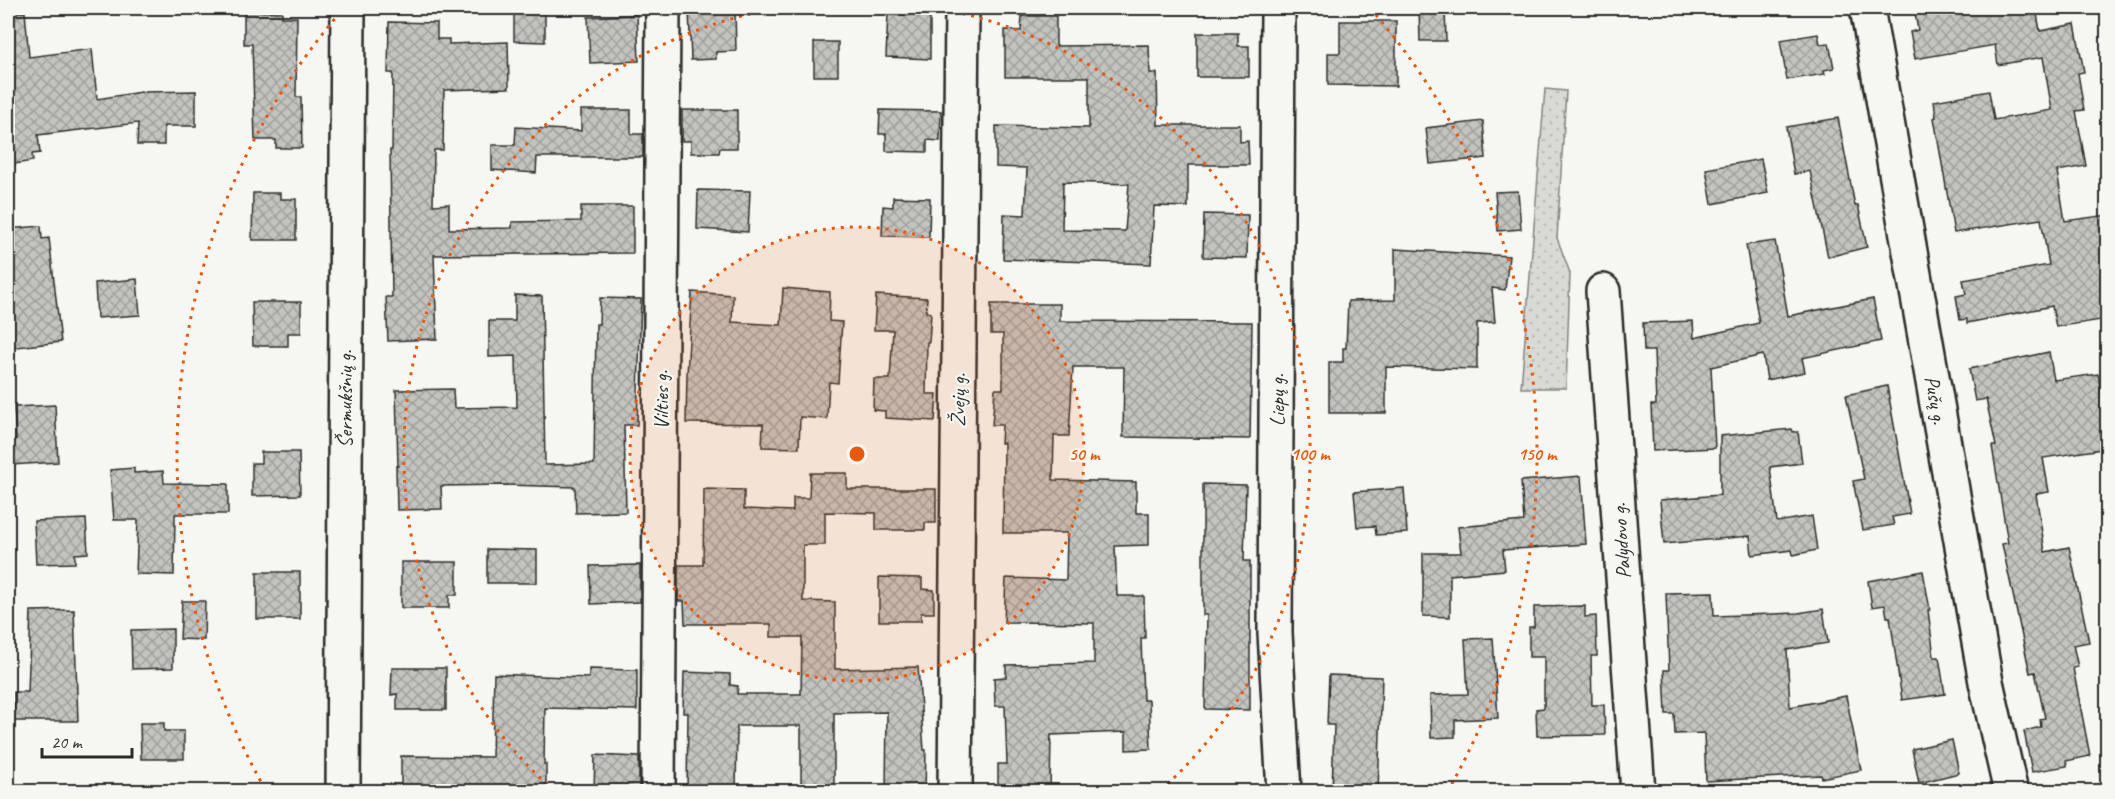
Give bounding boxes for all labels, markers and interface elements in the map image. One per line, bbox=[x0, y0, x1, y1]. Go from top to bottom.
street label: Šermukšnių g. bbox=[332, 349, 358, 448]
street label: Vilties g. bbox=[648, 369, 674, 430]
street label: Žvejų g. bbox=[945, 372, 971, 427]
street label: Liepų g. bbox=[1264, 373, 1290, 426]
street label: Pušų g. bbox=[1919, 374, 1953, 427]
text: 50 m bbox=[1069, 443, 1101, 465]
text: 100 m bbox=[1291, 443, 1331, 465]
text: 150 m bbox=[1518, 443, 1558, 465]
centre of rings bbox=[847, 444, 867, 464]
street label: Palydovo g. bbox=[1605, 502, 1637, 580]
scale bar bbox=[42, 721, 132, 759]
text: 20 m bbox=[51, 731, 84, 753]

